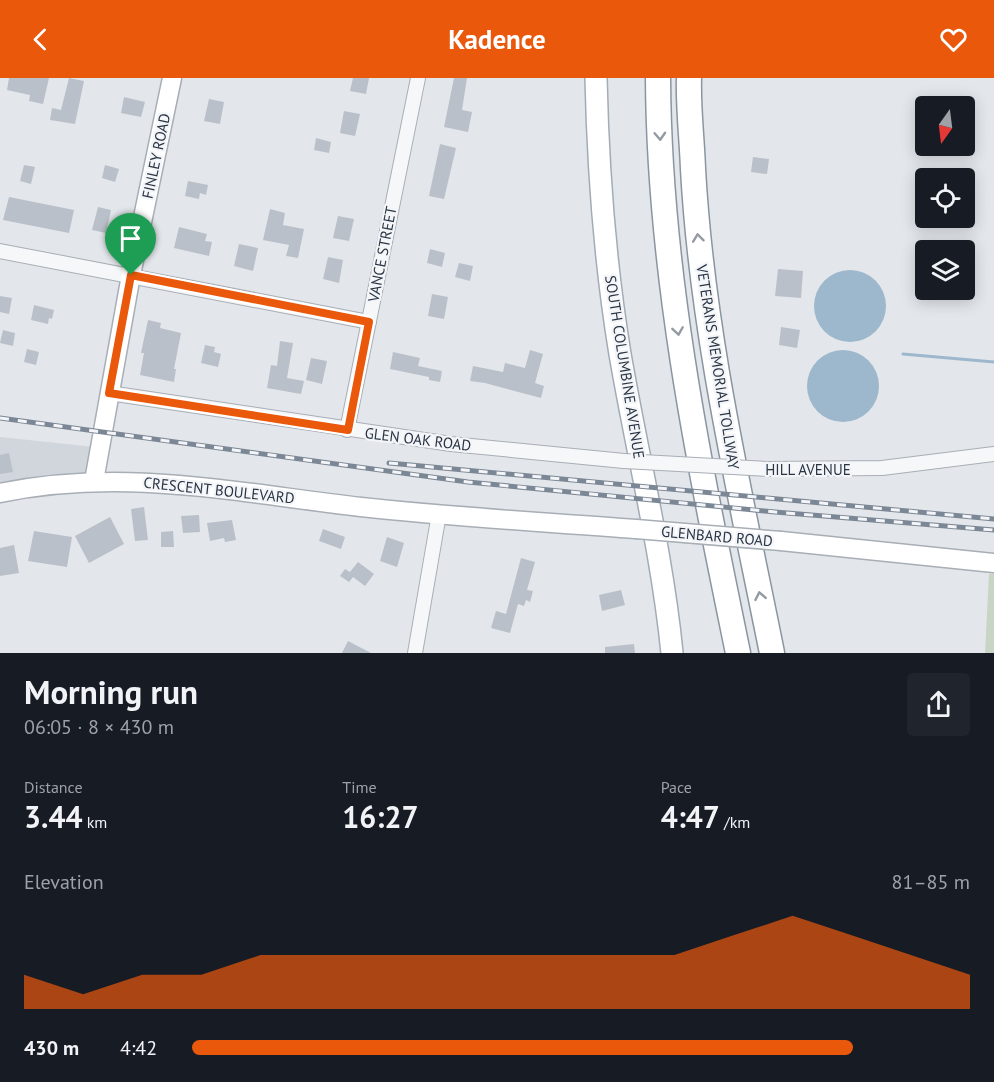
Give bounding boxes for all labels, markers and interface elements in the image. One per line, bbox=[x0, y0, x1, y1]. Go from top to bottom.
text: Kadence bbox=[448, 22, 546, 56]
icon: back bbox=[24, 23, 57, 56]
icon: heart bbox=[937, 23, 970, 56]
north arrow bbox=[915, 96, 975, 156]
map controls bbox=[915, 96, 975, 300]
street label: FINLEY ROAD bbox=[138, 112, 174, 200]
one-way arrow bbox=[653, 132, 666, 141]
button: locate bbox=[915, 168, 975, 228]
street label: VANCE STREET bbox=[363, 204, 401, 304]
pin bbox=[105, 213, 156, 275]
icon: arrive bbox=[114, 222, 147, 255]
one-way arrow bbox=[692, 234, 704, 243]
button: layers bbox=[915, 240, 975, 300]
street label: VETERANS MEMORIAL TOLLWAY bbox=[692, 262, 744, 472]
street label: SOUTH COLUMBINE AVENUE bbox=[601, 274, 649, 460]
one-way arrow bbox=[671, 326, 683, 335]
street label: GLEN OAK ROAD bbox=[364, 423, 472, 455]
street label: HILL AVENUE bbox=[765, 460, 851, 479]
street label: CRESCENT BOULEVARD bbox=[142, 473, 296, 507]
street label: GLENBARD ROAD bbox=[660, 522, 774, 550]
one-way arrow bbox=[754, 591, 767, 601]
text: Morning run bbox=[24, 670, 198, 713]
button: share bbox=[907, 673, 970, 736]
text: 06:05 · 8 × 430 m bbox=[24, 714, 174, 740]
text: Distance bbox=[24, 777, 83, 797]
text: Time bbox=[342, 777, 377, 797]
text: Pace bbox=[661, 777, 692, 797]
text: 3.44 bbox=[24, 797, 82, 836]
text: 16:27 bbox=[342, 797, 418, 836]
text: 4:47 bbox=[661, 797, 720, 836]
text: km bbox=[82, 812, 107, 832]
text: /km bbox=[720, 812, 750, 832]
text: Elevation bbox=[24, 869, 104, 895]
text: 81–85 m bbox=[892, 869, 970, 895]
text: 430 m bbox=[24, 1035, 79, 1061]
text: 4:42 bbox=[120, 1035, 157, 1061]

